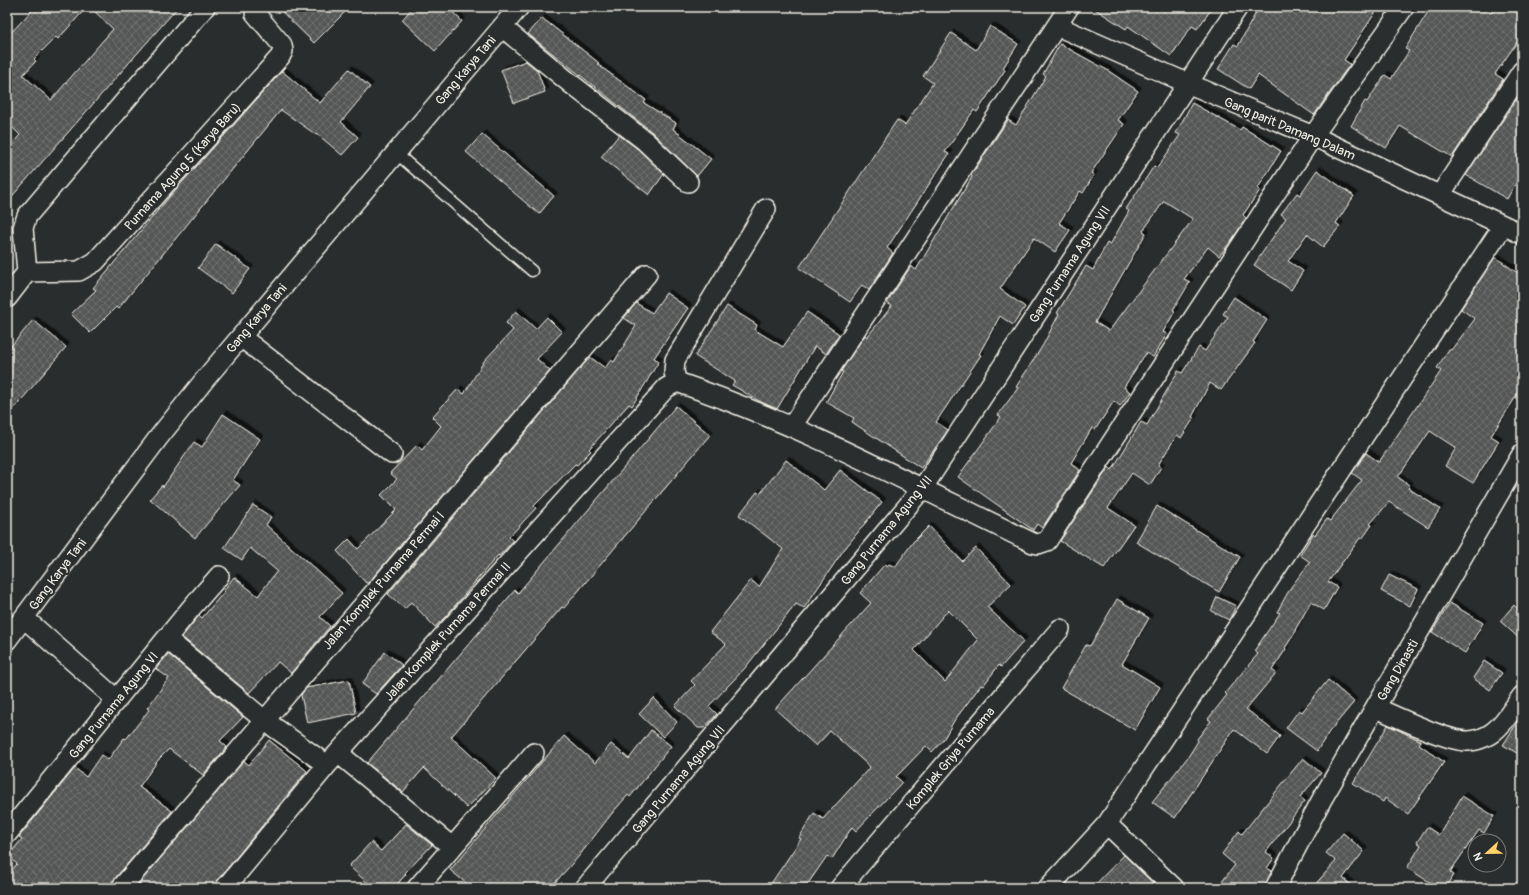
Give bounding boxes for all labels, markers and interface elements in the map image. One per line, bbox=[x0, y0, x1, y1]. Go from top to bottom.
street label: Gang Karya Tani bbox=[432, 33, 499, 109]
street label: Gang parit Damang Dalam bbox=[1222, 94, 1358, 164]
street label: Purnama Agung 5 (Karya Baru) bbox=[121, 99, 244, 234]
street label: Gang Purnama Agung VII bbox=[1026, 203, 1114, 326]
street label: Gang Karya Tani bbox=[223, 281, 290, 357]
street label: Gang Purnama Agung VII bbox=[838, 473, 936, 589]
street label: Jalan Komplek Purnama Permai I bbox=[319, 508, 448, 653]
street label: Gang Karya Tani bbox=[26, 536, 90, 614]
street label: Jalan Komplek Purnama Permai II bbox=[381, 559, 514, 704]
street label: Gang Dinasti bbox=[1374, 637, 1422, 704]
street label: Gang Purnama Agung VI bbox=[66, 649, 162, 762]
street label: Komplek Griya Purnama bbox=[903, 704, 998, 813]
street label: Gang Purnama Agung VII bbox=[629, 722, 729, 837]
north arrow bbox=[1467, 833, 1507, 873]
text: N bbox=[1471, 850, 1486, 862]

